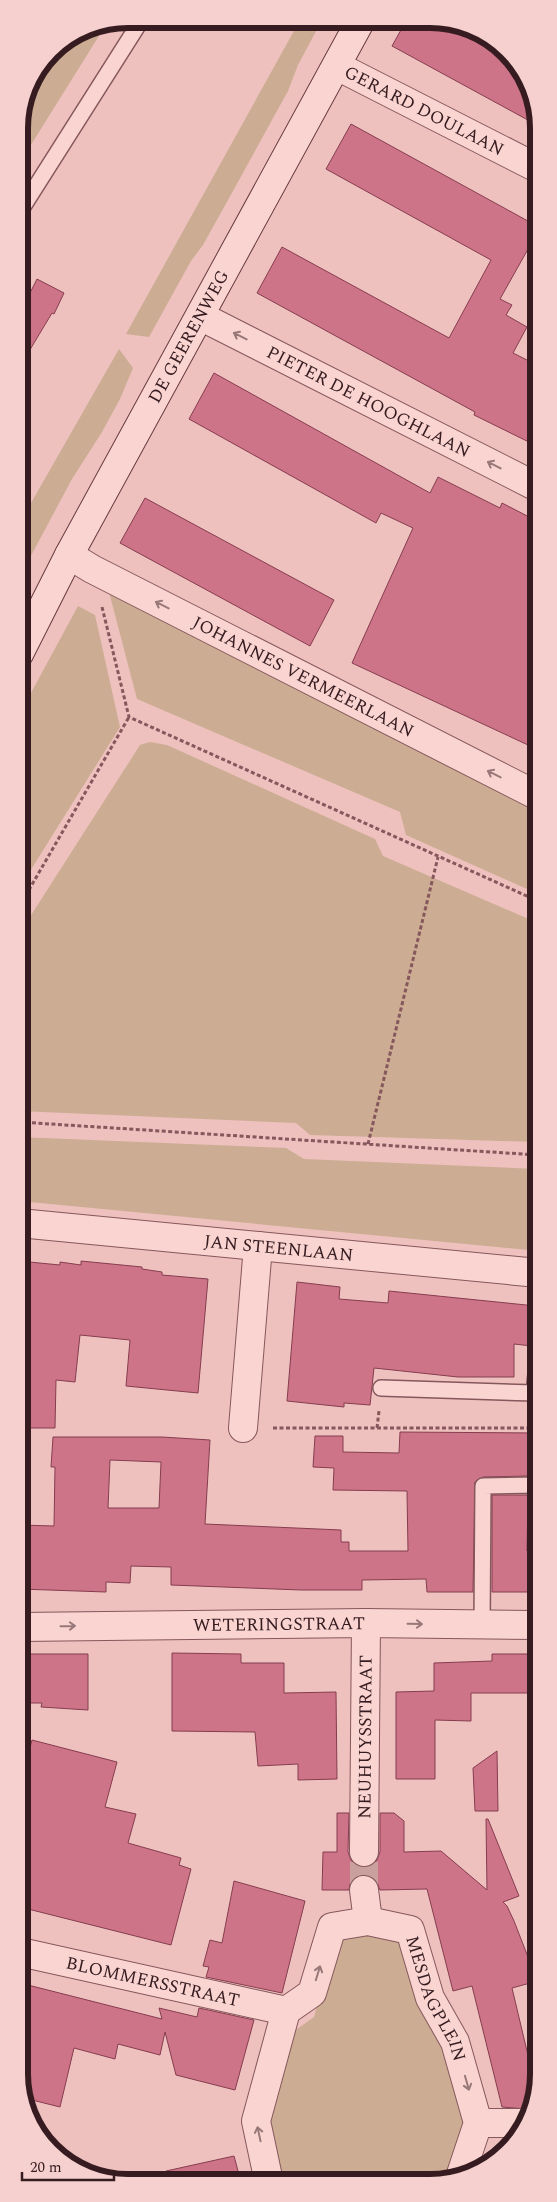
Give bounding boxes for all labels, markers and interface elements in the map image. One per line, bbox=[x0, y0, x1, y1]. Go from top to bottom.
street label: GERARD DOULAAN bbox=[339, 59, 509, 163]
street label: DE GEERENWEG bbox=[141, 265, 236, 408]
one-way arrow bbox=[233, 331, 248, 340]
street label: PIETER DE HOOGHLAAN bbox=[262, 339, 475, 465]
one-way arrow bbox=[487, 460, 502, 469]
one-way arrow bbox=[155, 600, 170, 610]
street label: JOHANNES VERMEERLAAN bbox=[187, 609, 419, 745]
one-way arrow bbox=[487, 769, 502, 778]
street label: JAN STEENLAAN bbox=[203, 1228, 355, 1269]
street label: WETERINGSTRAAT bbox=[193, 1610, 365, 1639]
one-way arrow bbox=[406, 1620, 422, 1629]
one-way arrow bbox=[60, 1621, 76, 1631]
street label: NEUHUYSSTRAAT bbox=[351, 1655, 380, 1819]
street label: MESDAGPLEIN bbox=[398, 1932, 473, 2065]
street label: BLOMMERSSTRAAT bbox=[63, 1950, 242, 2014]
one-way arrow bbox=[314, 1965, 324, 1981]
one-way arrow bbox=[462, 2074, 472, 2090]
one-way arrow bbox=[254, 2126, 263, 2142]
scale bar bbox=[22, 2150, 115, 2182]
text: 20 m bbox=[30, 2156, 62, 2179]

